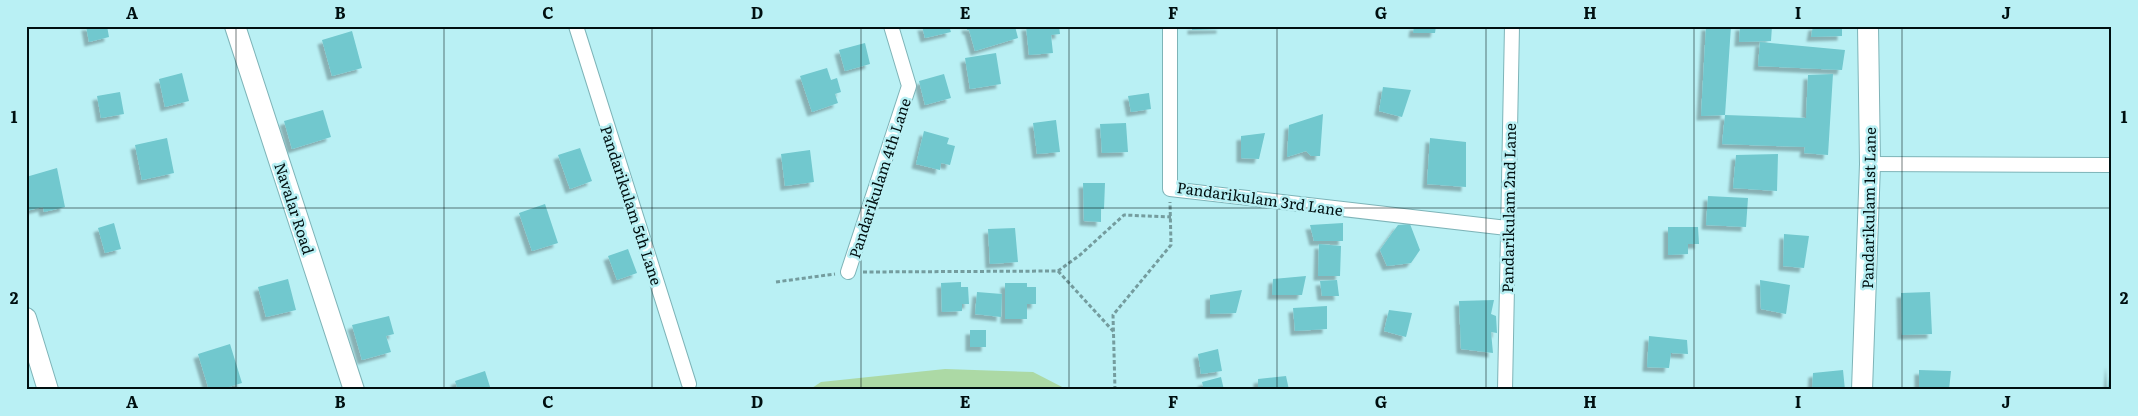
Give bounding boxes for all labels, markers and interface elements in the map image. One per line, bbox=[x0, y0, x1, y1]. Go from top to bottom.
text: A bbox=[126, 0, 138, 24]
text: B bbox=[334, 0, 346, 24]
text: C bbox=[542, 0, 554, 24]
text: D bbox=[751, 0, 763, 24]
text: E bbox=[960, 0, 971, 24]
text: F bbox=[1168, 0, 1178, 24]
text: G bbox=[1375, 0, 1387, 24]
text: H bbox=[1583, 0, 1597, 24]
text: I bbox=[1795, 0, 1801, 24]
text: J bbox=[2001, 0, 2011, 24]
street label: Pandarikulam 4th Lane bbox=[842, 95, 916, 261]
text: 1 bbox=[11, 104, 18, 128]
text: 1 bbox=[2121, 104, 2128, 128]
street label: Pandarikulam 5th Lane bbox=[595, 122, 669, 288]
street label: Pandarikulam 2nd Lane bbox=[1495, 123, 1521, 293]
street label: Pandarikulam 1st Lane bbox=[1855, 127, 1881, 289]
street label: Navalar Road bbox=[269, 159, 321, 257]
street label: Pandarikulam 3rd Lane bbox=[1176, 175, 1345, 221]
text: 2 bbox=[10, 285, 19, 309]
text: 2 bbox=[2120, 285, 2129, 309]
text: A bbox=[126, 389, 138, 413]
text: B bbox=[334, 389, 346, 413]
text: C bbox=[542, 389, 554, 413]
text: D bbox=[751, 389, 763, 413]
text: E bbox=[960, 389, 971, 413]
text: F bbox=[1168, 389, 1178, 413]
text: G bbox=[1375, 389, 1387, 413]
text: H bbox=[1583, 389, 1597, 413]
text: I bbox=[1795, 389, 1801, 413]
text: J bbox=[2001, 389, 2011, 413]

